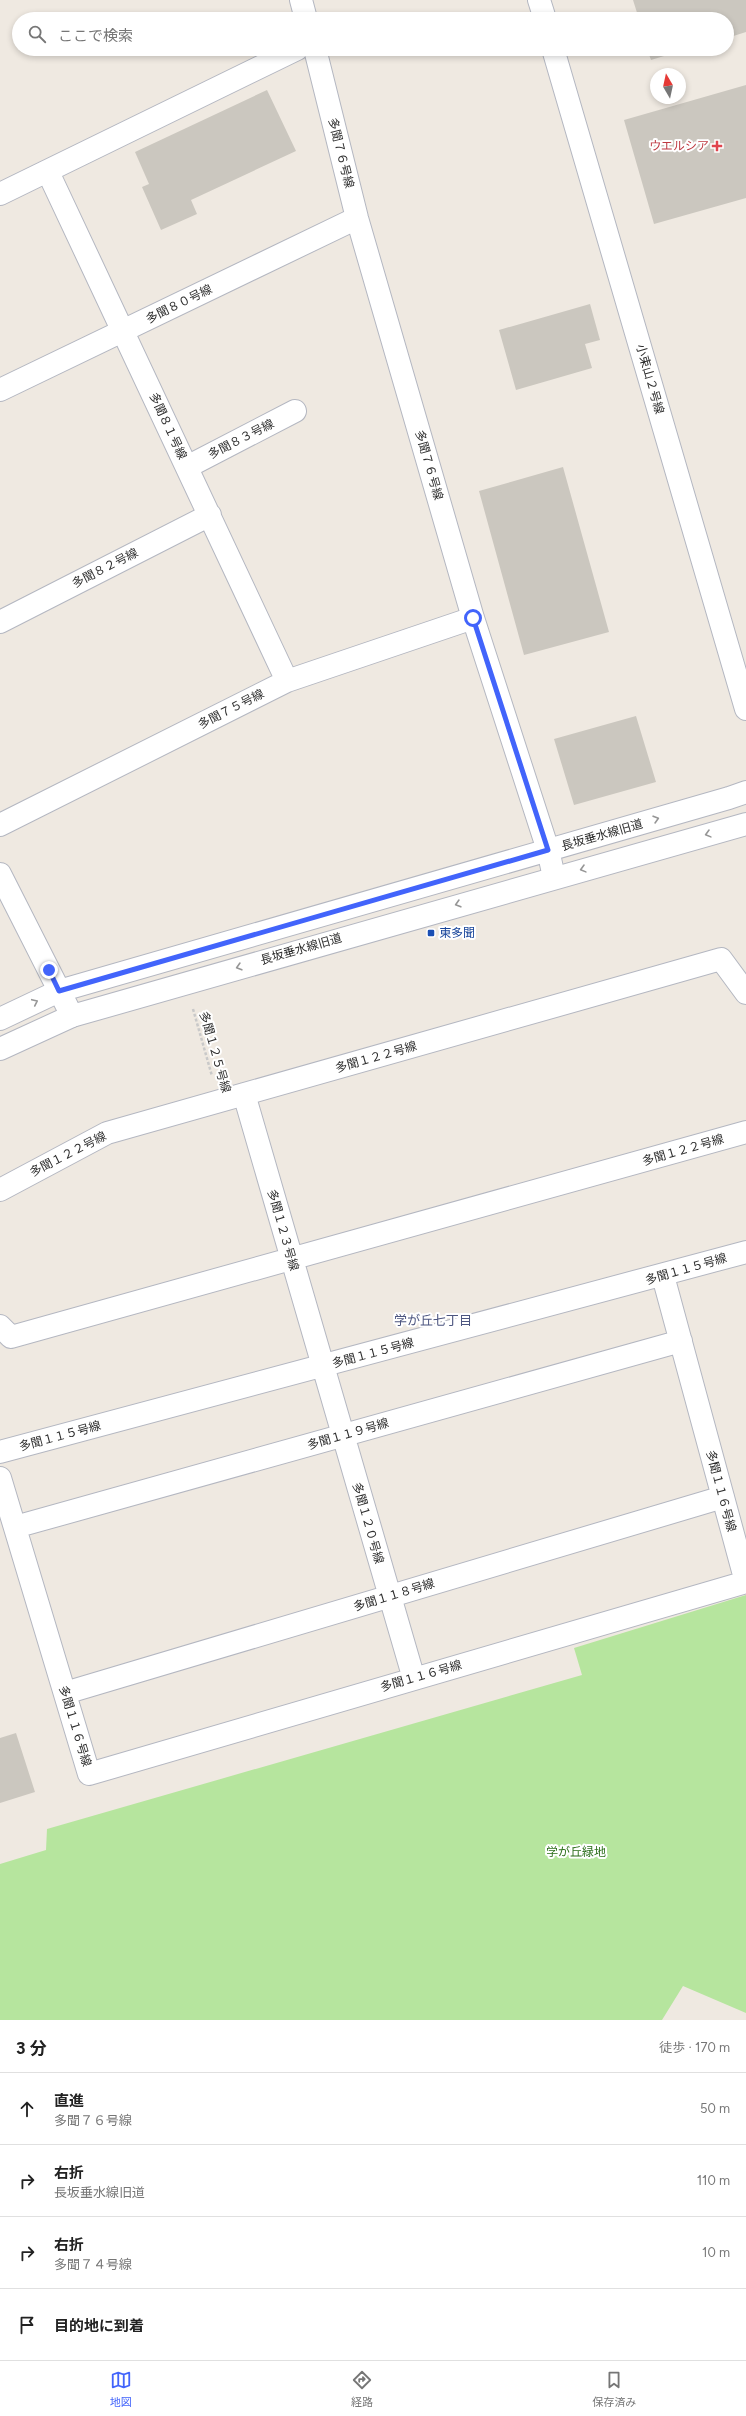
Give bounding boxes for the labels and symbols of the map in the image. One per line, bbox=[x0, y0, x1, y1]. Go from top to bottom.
north arrow bbox=[650, 68, 686, 104]
street label: 多聞７６号線 bbox=[325, 116, 357, 190]
place label: ウエルシア bbox=[649, 139, 709, 153]
marker: ウエルシア bbox=[712, 141, 722, 151]
street label: 多聞８０号線 bbox=[144, 282, 214, 326]
street label: 小束山２号線 bbox=[633, 342, 667, 416]
street label: 多聞８１号線 bbox=[146, 390, 190, 462]
street label: 多聞８３号線 bbox=[206, 416, 276, 462]
street label: 多聞７６号線 bbox=[412, 428, 446, 502]
street label: 多聞８２号線 bbox=[70, 545, 140, 591]
route start bbox=[464, 609, 482, 627]
street label: 多聞７５号線 bbox=[196, 686, 266, 732]
one-way arrow bbox=[653, 815, 660, 824]
street label: 長坂垂水線旧道 bbox=[560, 817, 644, 853]
one-way arrow bbox=[705, 829, 712, 838]
one-way arrow bbox=[580, 864, 587, 873]
one-way arrow bbox=[455, 900, 461, 908]
place label: 東多聞 bbox=[439, 926, 475, 940]
marker: 東多聞 bbox=[426, 928, 436, 938]
street label: 長坂垂水線旧道 bbox=[259, 931, 343, 967]
route end bbox=[40, 961, 58, 979]
one-way arrow bbox=[235, 962, 242, 971]
one-way arrow bbox=[31, 999, 38, 1007]
street label: 多聞１２５号線 bbox=[197, 1010, 233, 1094]
street label: 多聞１２２号線 bbox=[334, 1039, 418, 1075]
street label: 多聞１２２号線 bbox=[27, 1129, 109, 1179]
street label: 多聞１２２号線 bbox=[641, 1132, 725, 1168]
street label: 多聞１２３号線 bbox=[265, 1188, 301, 1272]
street label: 多聞１１５号線 bbox=[644, 1251, 728, 1287]
district label: 学が丘七丁目 bbox=[394, 1313, 472, 1328]
street label: 多聞１１５号線 bbox=[331, 1335, 415, 1371]
street label: 多聞１１９号線 bbox=[306, 1416, 390, 1452]
street label: 多聞１１５号線 bbox=[18, 1418, 102, 1454]
street label: 多聞１１６号線 bbox=[703, 1449, 739, 1533]
street label: 多聞１２０号線 bbox=[350, 1481, 386, 1565]
street label: 多聞１１８号線 bbox=[352, 1576, 436, 1614]
street label: 多聞１１６号線 bbox=[379, 1658, 463, 1694]
street label: 多聞１１６号線 bbox=[56, 1684, 94, 1768]
park label: 学が丘緑地 bbox=[546, 1845, 606, 1859]

